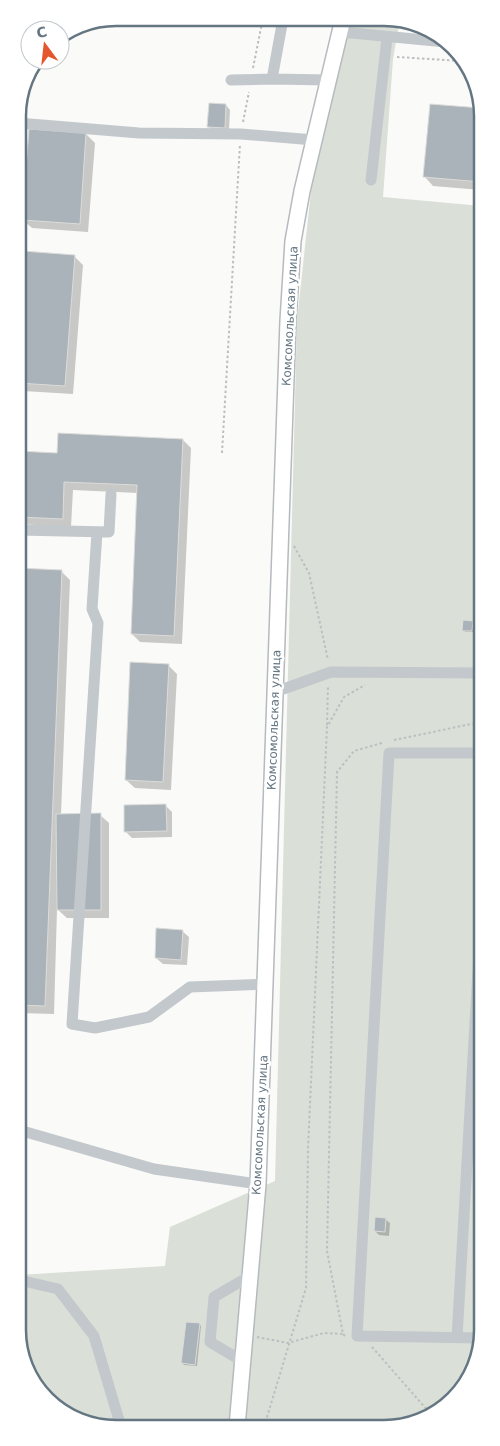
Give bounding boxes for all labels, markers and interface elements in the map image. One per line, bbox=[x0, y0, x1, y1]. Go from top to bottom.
north arrow bbox=[20, 20, 70, 70]
text: С bbox=[35, 23, 49, 42]
street label: Комсомольская улица bbox=[279, 246, 301, 386]
street label: Комсомольская улица bbox=[265, 650, 283, 790]
street label: Комсомольская улица bbox=[249, 1055, 271, 1195]

